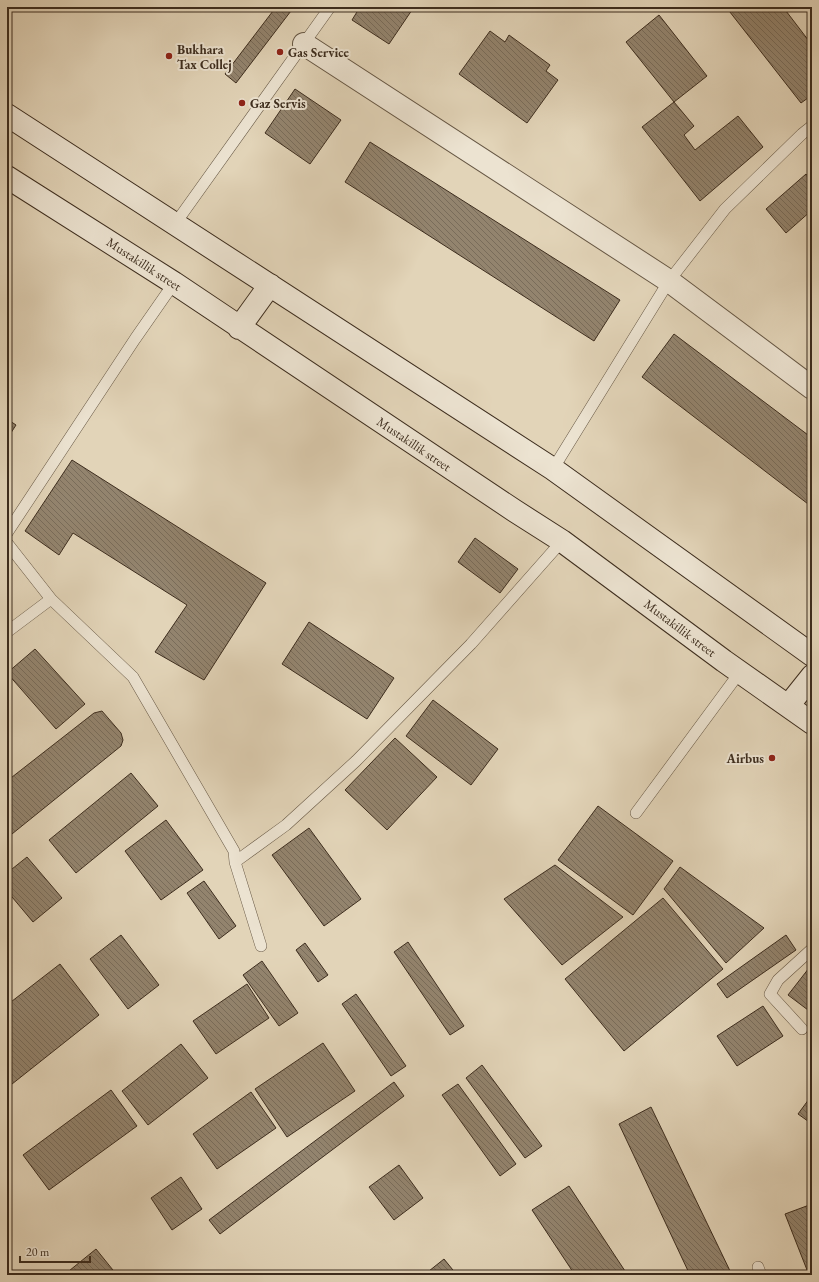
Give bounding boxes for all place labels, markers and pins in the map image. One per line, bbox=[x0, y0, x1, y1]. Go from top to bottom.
place label: Bukhara Tax Collej bbox=[177, 41, 232, 73]
place label: Gas Service bbox=[288, 44, 350, 61]
marker: Gas Service bbox=[275, 47, 285, 57]
marker: Bukhara Tax Collej bbox=[164, 51, 174, 61]
place label: Gaz Servis bbox=[250, 95, 306, 112]
marker: Gaz Servis bbox=[237, 98, 247, 108]
place label: Airbus bbox=[726, 750, 764, 767]
marker: Airbus bbox=[767, 753, 777, 763]

